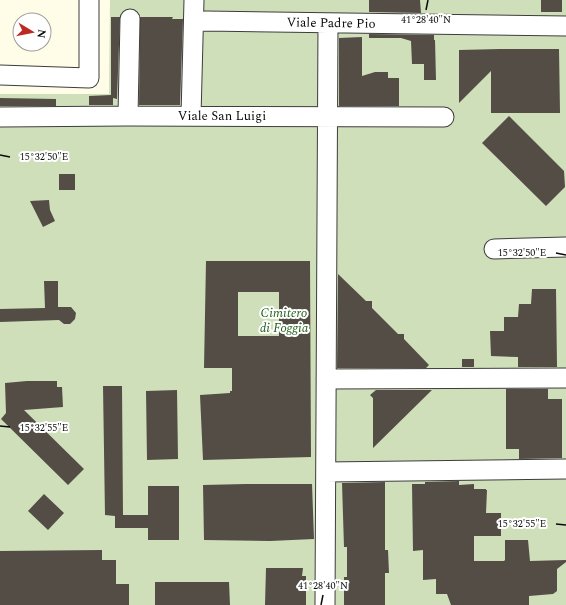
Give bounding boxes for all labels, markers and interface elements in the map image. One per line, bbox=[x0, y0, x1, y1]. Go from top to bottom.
north arrow bbox=[12, 12, 52, 52]
street label: Viale Padre Pio bbox=[286, 12, 376, 34]
text: 41°28'40"N bbox=[401, 12, 451, 28]
text: N bbox=[32, 28, 51, 40]
street label: Viale San Luigi bbox=[178, 106, 266, 126]
text: 15°32'50"E bbox=[20, 149, 68, 165]
text: 15°32'50"E bbox=[498, 245, 546, 261]
park label: Cimitero di Foggia bbox=[260, 303, 309, 338]
text: 15°32'55"E bbox=[20, 420, 68, 436]
text: 15°32'55"E bbox=[498, 516, 546, 532]
text: 41°28'40"N bbox=[298, 578, 348, 594]

